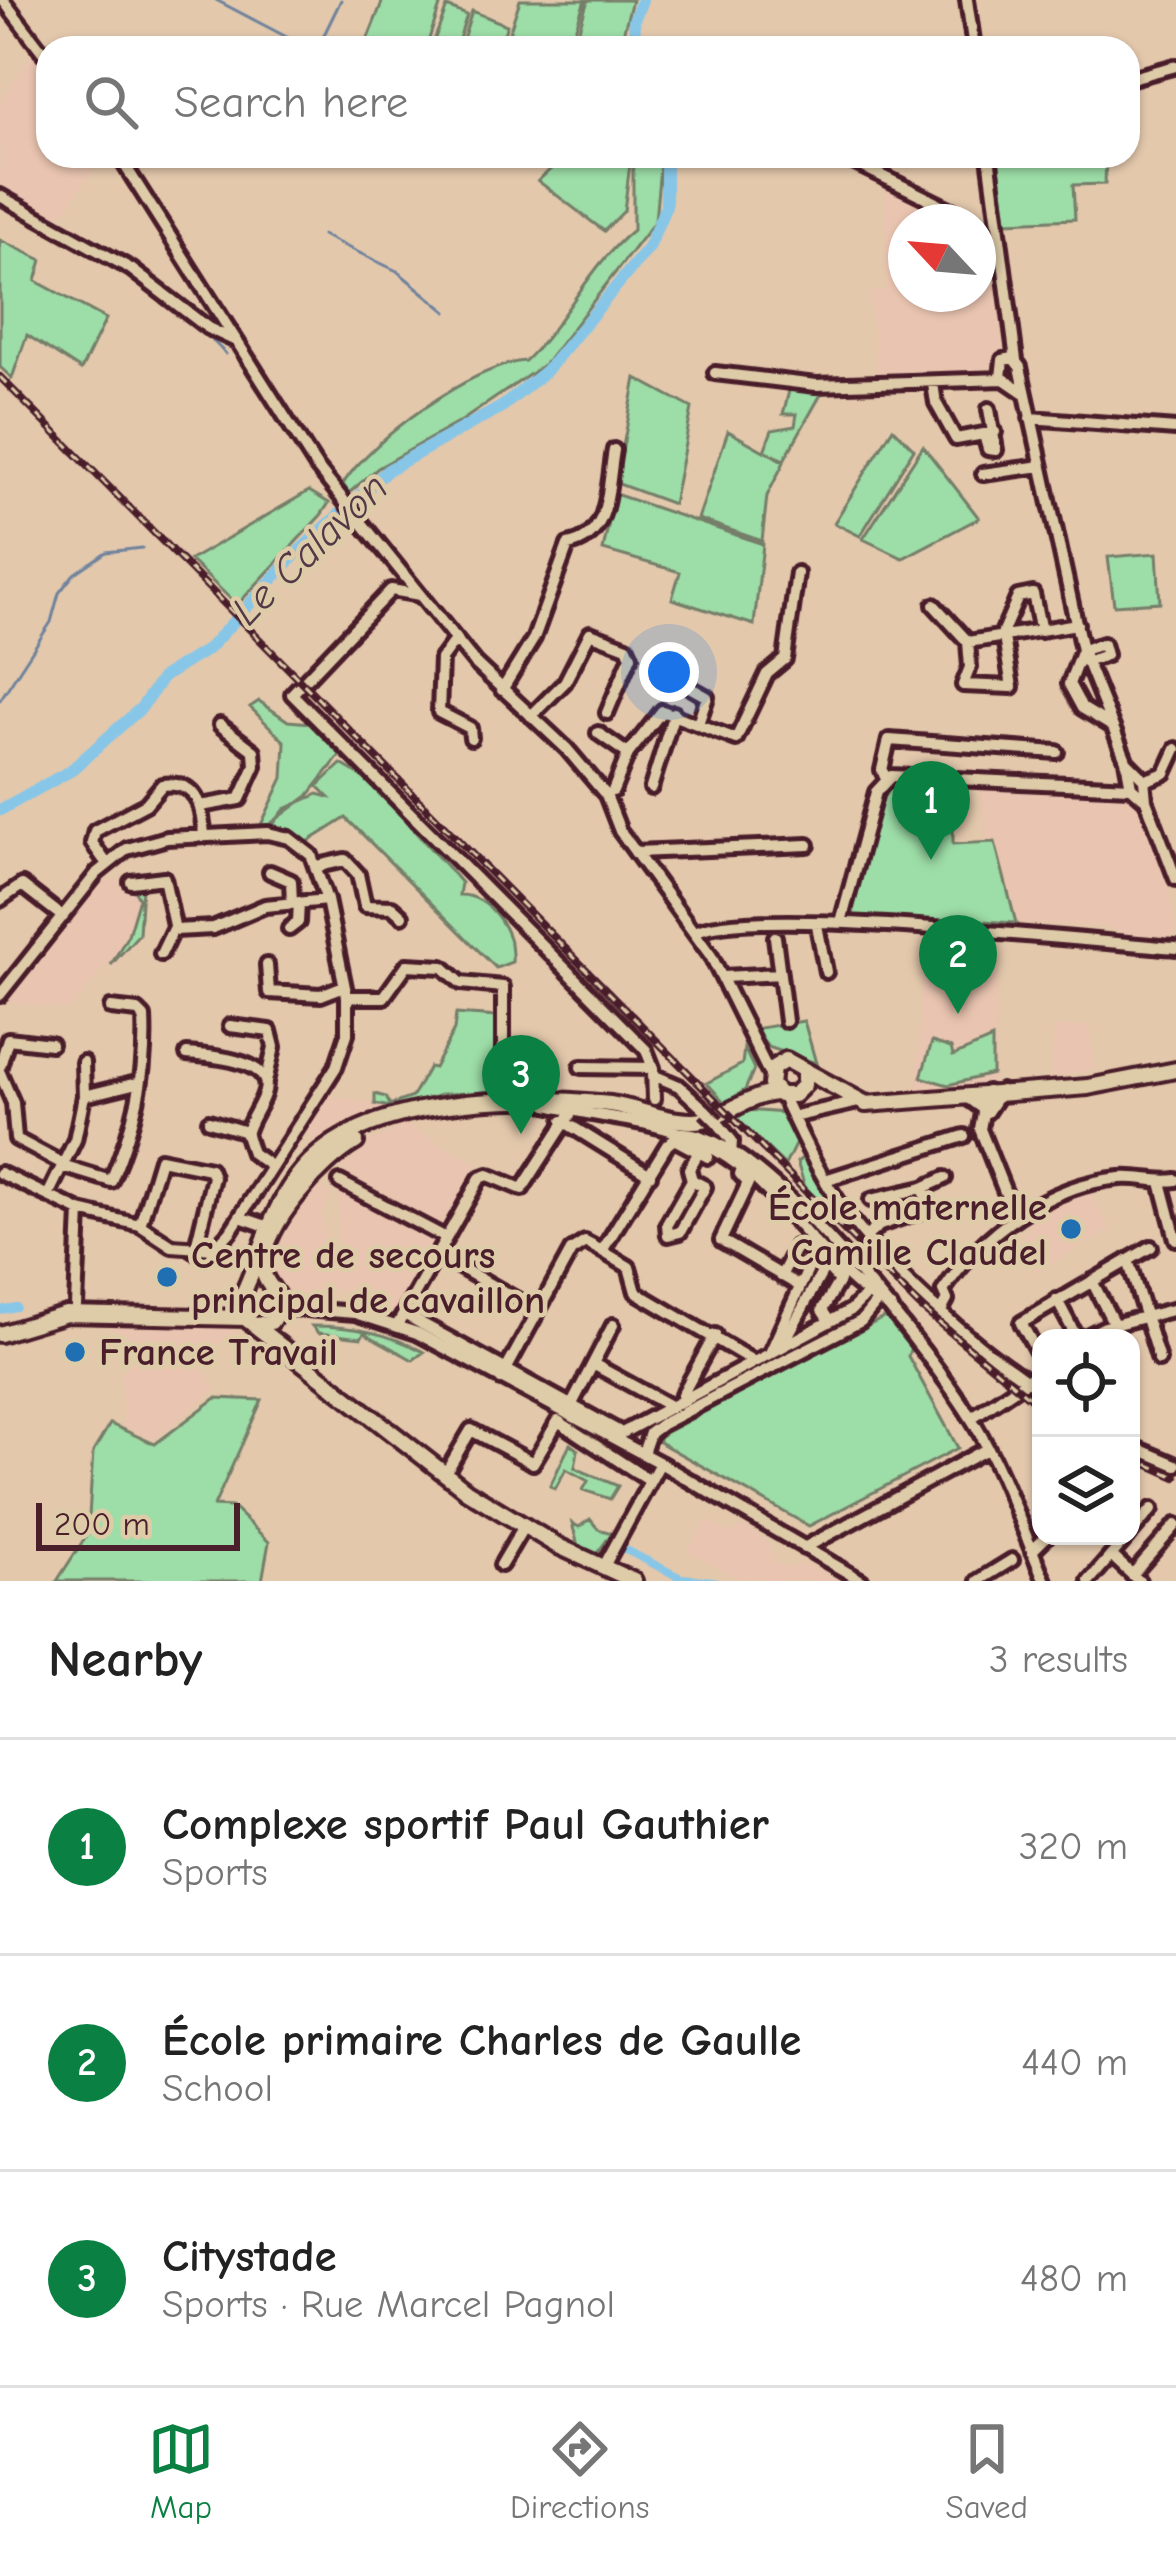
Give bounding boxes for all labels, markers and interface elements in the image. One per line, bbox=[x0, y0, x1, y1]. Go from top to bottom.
search box bbox=[36, 36, 1140, 168]
icon: search bbox=[78, 69, 144, 135]
text: Search here bbox=[174, 76, 408, 128]
north arrow bbox=[888, 204, 996, 312]
water label: Le Calavon bbox=[222, 463, 398, 635]
your location bbox=[639, 642, 699, 702]
pin: 1 bbox=[892, 761, 970, 860]
pin: 2 bbox=[919, 915, 997, 1014]
pin: 3 bbox=[482, 1035, 560, 1134]
place label: École maternelle Camille Claudel bbox=[768, 1185, 1047, 1275]
marker: École maternelle Camille Claudel bbox=[1058, 1216, 1084, 1242]
place label: Centre de secours principal de cavaillon bbox=[191, 1233, 545, 1323]
marker: Centre de secours principal de cavaillon bbox=[154, 1264, 180, 1290]
map controls bbox=[1032, 1329, 1140, 1545]
button: locate bbox=[1032, 1329, 1140, 1437]
place label: France Travail bbox=[99, 1330, 338, 1375]
marker: France Travail bbox=[62, 1339, 88, 1365]
button: layers bbox=[1032, 1437, 1140, 1545]
scale bar bbox=[36, 1497, 240, 1550]
text: 200 m bbox=[54, 1505, 150, 1543]
text: Nearby bbox=[48, 1630, 202, 1689]
text: 3 results bbox=[989, 1637, 1128, 1682]
text: Complexe sportif Paul Gauthier bbox=[162, 1798, 769, 1850]
text: 1 bbox=[79, 1824, 95, 1869]
text: 320 m bbox=[1019, 1824, 1128, 1869]
text: Sports bbox=[162, 1850, 268, 1895]
text: École primaire Charles de Gaulle bbox=[162, 2014, 801, 2066]
text: 2 bbox=[77, 2040, 97, 2085]
text: 440 m bbox=[1021, 2040, 1128, 2085]
text: School bbox=[162, 2066, 273, 2111]
text: Citystade bbox=[162, 2230, 337, 2282]
text: 3 bbox=[77, 2256, 97, 2301]
text: 480 m bbox=[1020, 2256, 1128, 2301]
text: Sports · Rue Marcel Pagnol bbox=[162, 2282, 615, 2327]
tab: Map bbox=[148, 2416, 214, 2526]
tab: Directions bbox=[510, 2416, 650, 2526]
tab: Saved bbox=[946, 2416, 1028, 2526]

